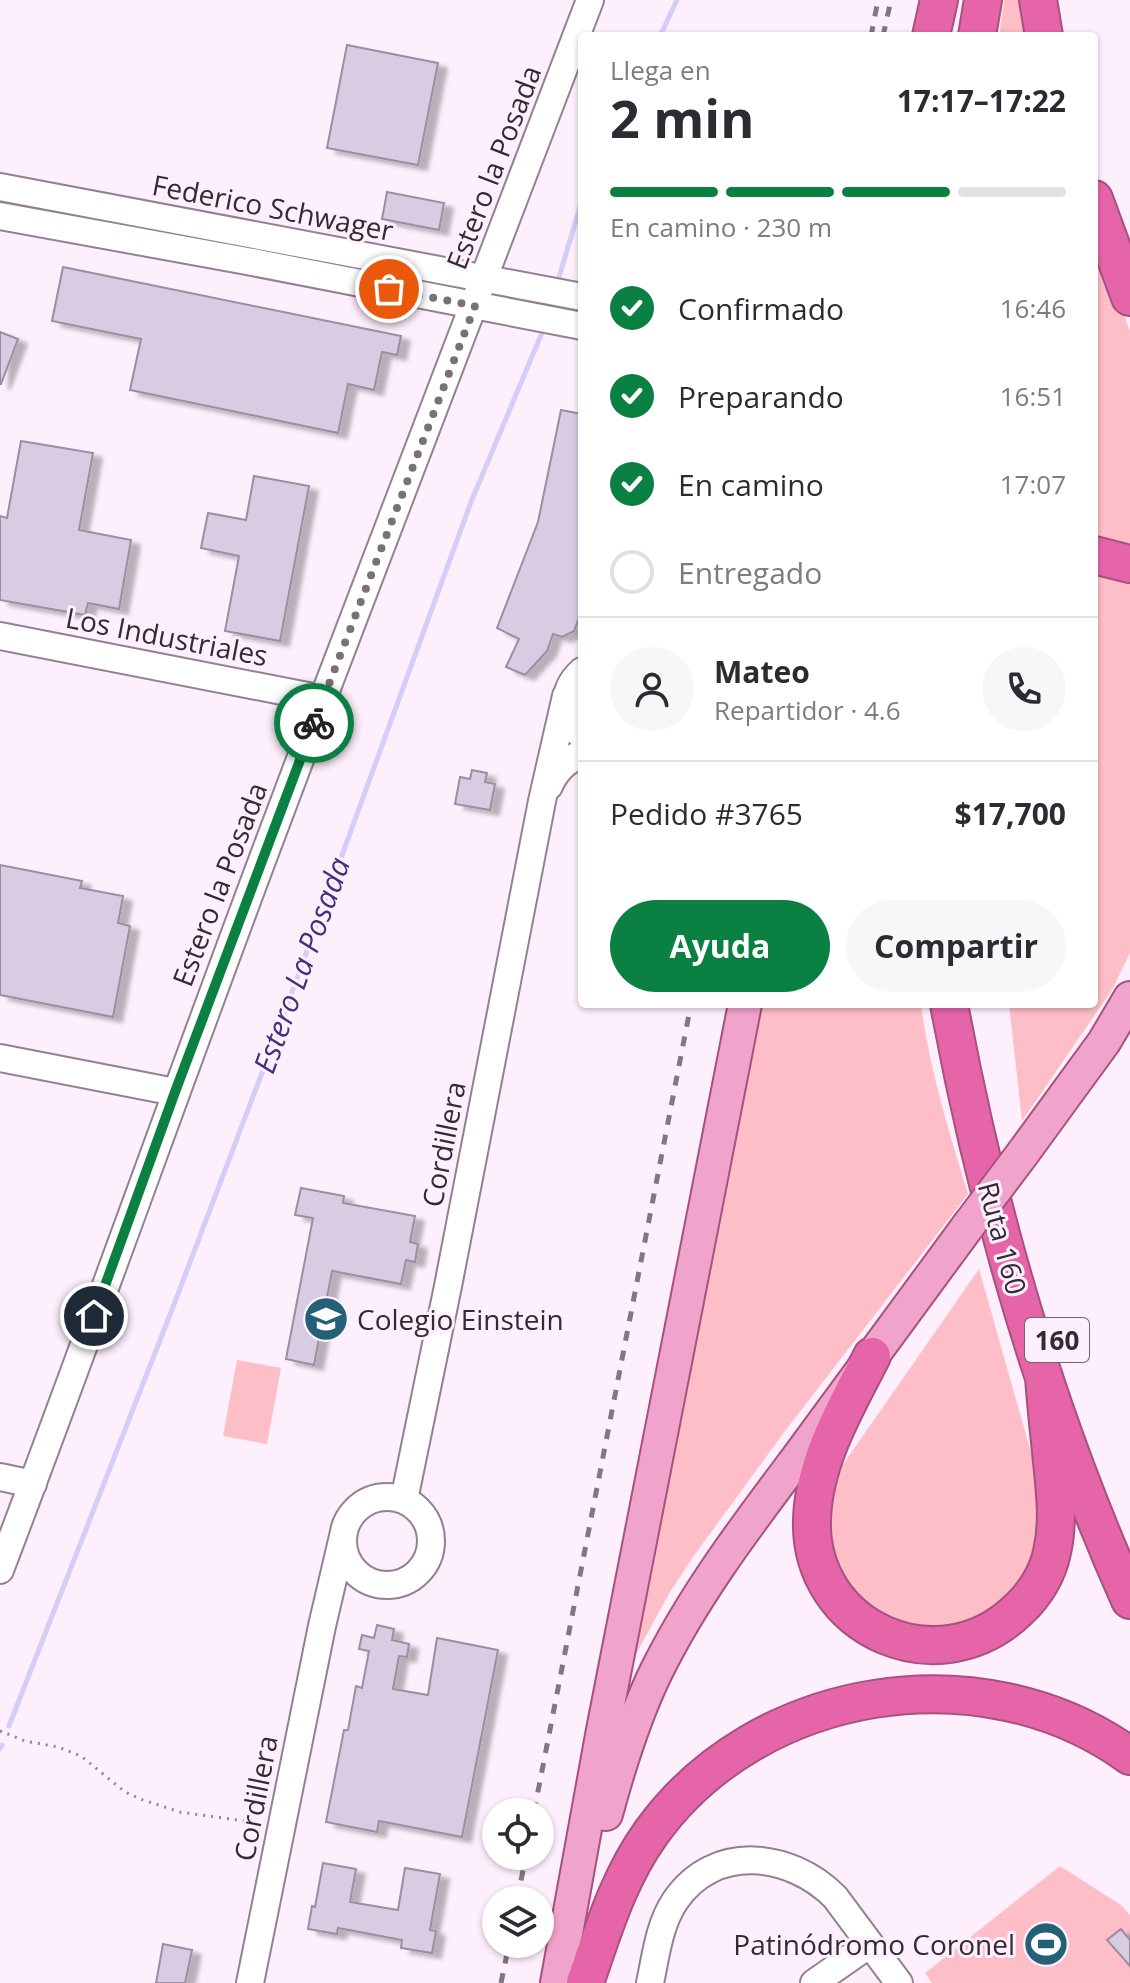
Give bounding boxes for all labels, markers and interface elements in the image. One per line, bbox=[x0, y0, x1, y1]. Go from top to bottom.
text: Llega en bbox=[610, 52, 711, 88]
street label: Estero la Posada bbox=[437, 60, 549, 274]
text: 17:17–17:22 bbox=[897, 80, 1066, 121]
text: 2 min bbox=[610, 82, 754, 153]
street label: Federico Schwager bbox=[149, 165, 397, 249]
text: En camino · 230 m bbox=[610, 209, 832, 245]
pin bbox=[355, 255, 423, 323]
icon: bag bbox=[367, 267, 411, 311]
icon: check bbox=[610, 286, 654, 330]
text: Confirmado bbox=[678, 288, 844, 329]
text: 16:46 bbox=[1000, 290, 1066, 326]
icon: check bbox=[610, 374, 654, 418]
text: Preparando bbox=[678, 376, 844, 417]
text: 16:51 bbox=[1000, 378, 1066, 414]
icon: check bbox=[610, 462, 654, 506]
text: En camino bbox=[678, 464, 824, 505]
text: 17:07 bbox=[1000, 466, 1066, 502]
text: Entregado bbox=[678, 552, 822, 593]
street label: Los Industriales bbox=[63, 598, 271, 674]
button: person bbox=[610, 647, 694, 731]
button: phone bbox=[982, 647, 1066, 731]
text: Mateo bbox=[714, 651, 810, 692]
courier bbox=[274, 683, 354, 763]
text: Repartidor · 4.6 bbox=[714, 692, 901, 728]
icon: bike bbox=[292, 701, 336, 745]
street label: Estero la Posada bbox=[163, 777, 275, 991]
text: Pedido #3765 bbox=[610, 793, 803, 834]
text: $17,700 bbox=[955, 793, 1066, 834]
water label: Estero La Posada bbox=[243, 851, 359, 1079]
button: Ayuda bbox=[610, 900, 830, 992]
button: Compartir bbox=[846, 900, 1066, 992]
street label: Cordillera bbox=[412, 1078, 474, 1210]
street label: Ruta 160 bbox=[970, 1177, 1036, 1299]
pin bbox=[60, 1282, 128, 1350]
icon: home bbox=[72, 1294, 116, 1338]
school or university icon: Colegio Einstein bbox=[302, 1295, 350, 1343]
place label: Colegio Einstein bbox=[357, 1300, 564, 1338]
road number: 160 bbox=[1025, 1318, 1089, 1362]
street label: Cordillera bbox=[224, 1732, 286, 1864]
map controls bbox=[482, 1798, 554, 1958]
button: locate bbox=[482, 1798, 554, 1870]
button: layers bbox=[482, 1886, 554, 1958]
sports icon: Patinódromo Coronel bbox=[1022, 1920, 1070, 1968]
place label: Patinódromo Coronel bbox=[733, 1925, 1015, 1963]

